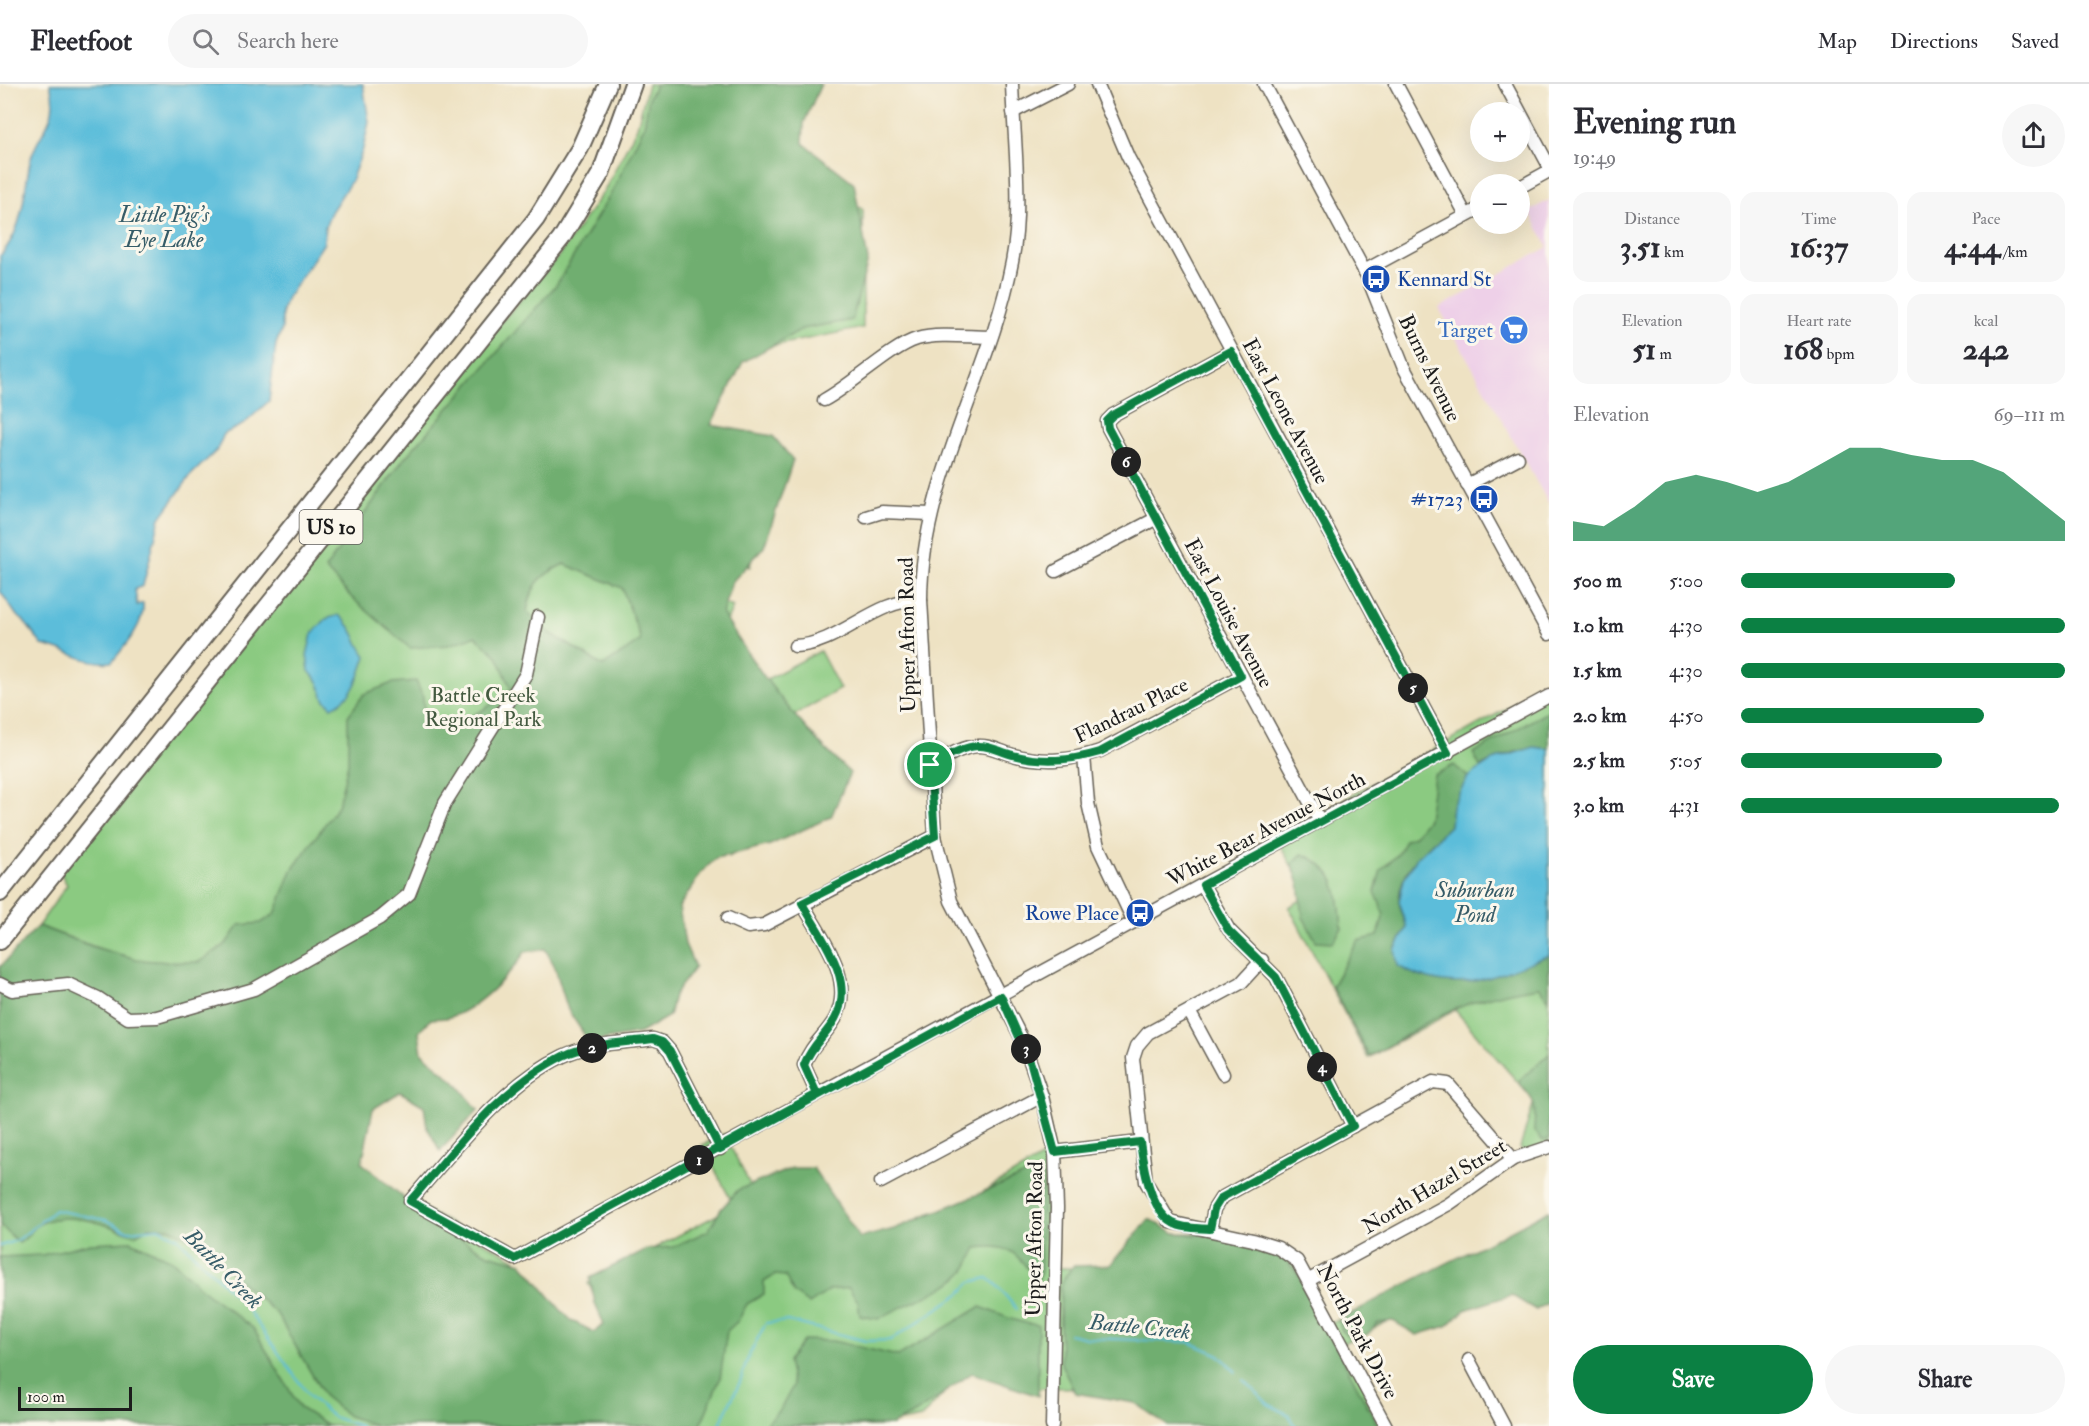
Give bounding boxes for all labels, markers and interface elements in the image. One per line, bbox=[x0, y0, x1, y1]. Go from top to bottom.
search box bbox=[168, 14, 588, 68]
text: Fleetfoot bbox=[30, 24, 132, 59]
icon: search bbox=[189, 25, 222, 58]
text: Search here bbox=[237, 27, 339, 55]
text: Map bbox=[1817, 28, 1857, 55]
text: Directions bbox=[1890, 28, 1978, 55]
text: Saved bbox=[2011, 28, 2059, 55]
map controls bbox=[1470, 102, 1530, 234]
button: + bbox=[1470, 102, 1530, 162]
text: Evening run bbox=[1573, 102, 1736, 143]
button: share bbox=[2002, 104, 2065, 167]
text: 19:49 bbox=[1573, 145, 1616, 170]
button: − bbox=[1470, 174, 1530, 234]
water label: Little Pig's Eye Lake bbox=[118, 201, 210, 254]
text: Distance bbox=[1624, 209, 1680, 229]
text: Time bbox=[1802, 209, 1836, 229]
text: Pace bbox=[1972, 209, 2000, 229]
text: 3.51 bbox=[1620, 229, 1661, 266]
text: 16:37 bbox=[1790, 229, 1848, 266]
text: 4:44 bbox=[1944, 229, 2000, 266]
text: km bbox=[1661, 242, 1684, 262]
text: /km bbox=[2000, 242, 2028, 262]
bus stop icon: Kennard St bbox=[1360, 263, 1392, 295]
place label: Kennard St bbox=[1397, 266, 1492, 293]
street label: Burns Avenue bbox=[1392, 310, 1467, 426]
text: Elevation bbox=[1622, 311, 1682, 331]
text: Heart rate bbox=[1786, 311, 1852, 331]
text: kcal bbox=[1974, 311, 1998, 331]
supermarket icon: Target bbox=[1498, 314, 1530, 346]
place label: Target bbox=[1437, 317, 1493, 344]
text: 51 bbox=[1632, 331, 1656, 368]
text: 168 bbox=[1783, 331, 1823, 368]
text: 242 bbox=[1963, 331, 2009, 368]
street label: East Leone Avenue bbox=[1236, 334, 1335, 489]
text: m bbox=[1656, 344, 1672, 364]
text: bpm bbox=[1823, 344, 1855, 364]
text: Elevation bbox=[1573, 402, 1649, 427]
text: 69–111 m bbox=[1993, 402, 2065, 427]
pin: 6 bbox=[1111, 447, 1141, 477]
text: 6 bbox=[1122, 452, 1130, 472]
bus stop icon: #1723 bbox=[1468, 483, 1500, 515]
place label: #1723 bbox=[1411, 486, 1463, 513]
road number: US 10 bbox=[300, 510, 362, 544]
street label: East Louise Avenue bbox=[1178, 534, 1279, 693]
street label: Upper Afton Road bbox=[893, 556, 922, 713]
text: 500 m bbox=[1573, 568, 1622, 593]
text: 5:00 bbox=[1669, 568, 1703, 593]
text: 1.0 km bbox=[1573, 613, 1624, 638]
text: 4:30 bbox=[1669, 613, 1703, 638]
text: 1.5 km bbox=[1573, 658, 1622, 683]
text: 4:30 bbox=[1669, 658, 1703, 683]
street label: Flandrau Place bbox=[1070, 671, 1193, 750]
pin: 5 bbox=[1398, 673, 1428, 703]
text: 5 bbox=[1409, 678, 1417, 698]
park label: Battle Creek Regional Park bbox=[424, 682, 542, 733]
text: 2.0 km bbox=[1573, 703, 1627, 728]
text: 4:50 bbox=[1669, 703, 1704, 728]
pin bbox=[904, 739, 955, 790]
icon: arrive bbox=[913, 748, 946, 781]
text: 2.5 km bbox=[1573, 748, 1625, 773]
text: 5:05 bbox=[1669, 748, 1702, 773]
street label: White Bear Avenue North bbox=[1162, 766, 1370, 894]
text: 3.0 km bbox=[1573, 793, 1624, 818]
text: 4:31 bbox=[1669, 793, 1700, 818]
water label: Suburban Pond bbox=[1434, 876, 1515, 929]
bus stop icon: Rowe Place bbox=[1124, 897, 1156, 929]
place label: Rowe Place bbox=[1025, 900, 1119, 927]
pin: 2 bbox=[577, 1033, 607, 1063]
pin: 3 bbox=[1011, 1034, 1041, 1064]
text: 2 bbox=[588, 1038, 596, 1058]
text: 3 bbox=[1023, 1039, 1029, 1059]
pin: 4 bbox=[1307, 1052, 1337, 1082]
text: 4 bbox=[1318, 1057, 1326, 1077]
street label: North Hazel Street bbox=[1357, 1133, 1512, 1240]
pin: 1 bbox=[684, 1145, 714, 1175]
text: 1 bbox=[696, 1150, 702, 1170]
street label: Upper Afton Road bbox=[1020, 1160, 1049, 1317]
water label: Battle Creek bbox=[177, 1222, 269, 1315]
street label: North Park Drive bbox=[1311, 1259, 1405, 1404]
water label: Battle Creek bbox=[1087, 1308, 1192, 1346]
button: Save bbox=[1573, 1345, 1813, 1414]
button: Share bbox=[1825, 1345, 2065, 1414]
scale bar bbox=[18, 1384, 132, 1412]
text: 100 m bbox=[27, 1387, 65, 1407]

